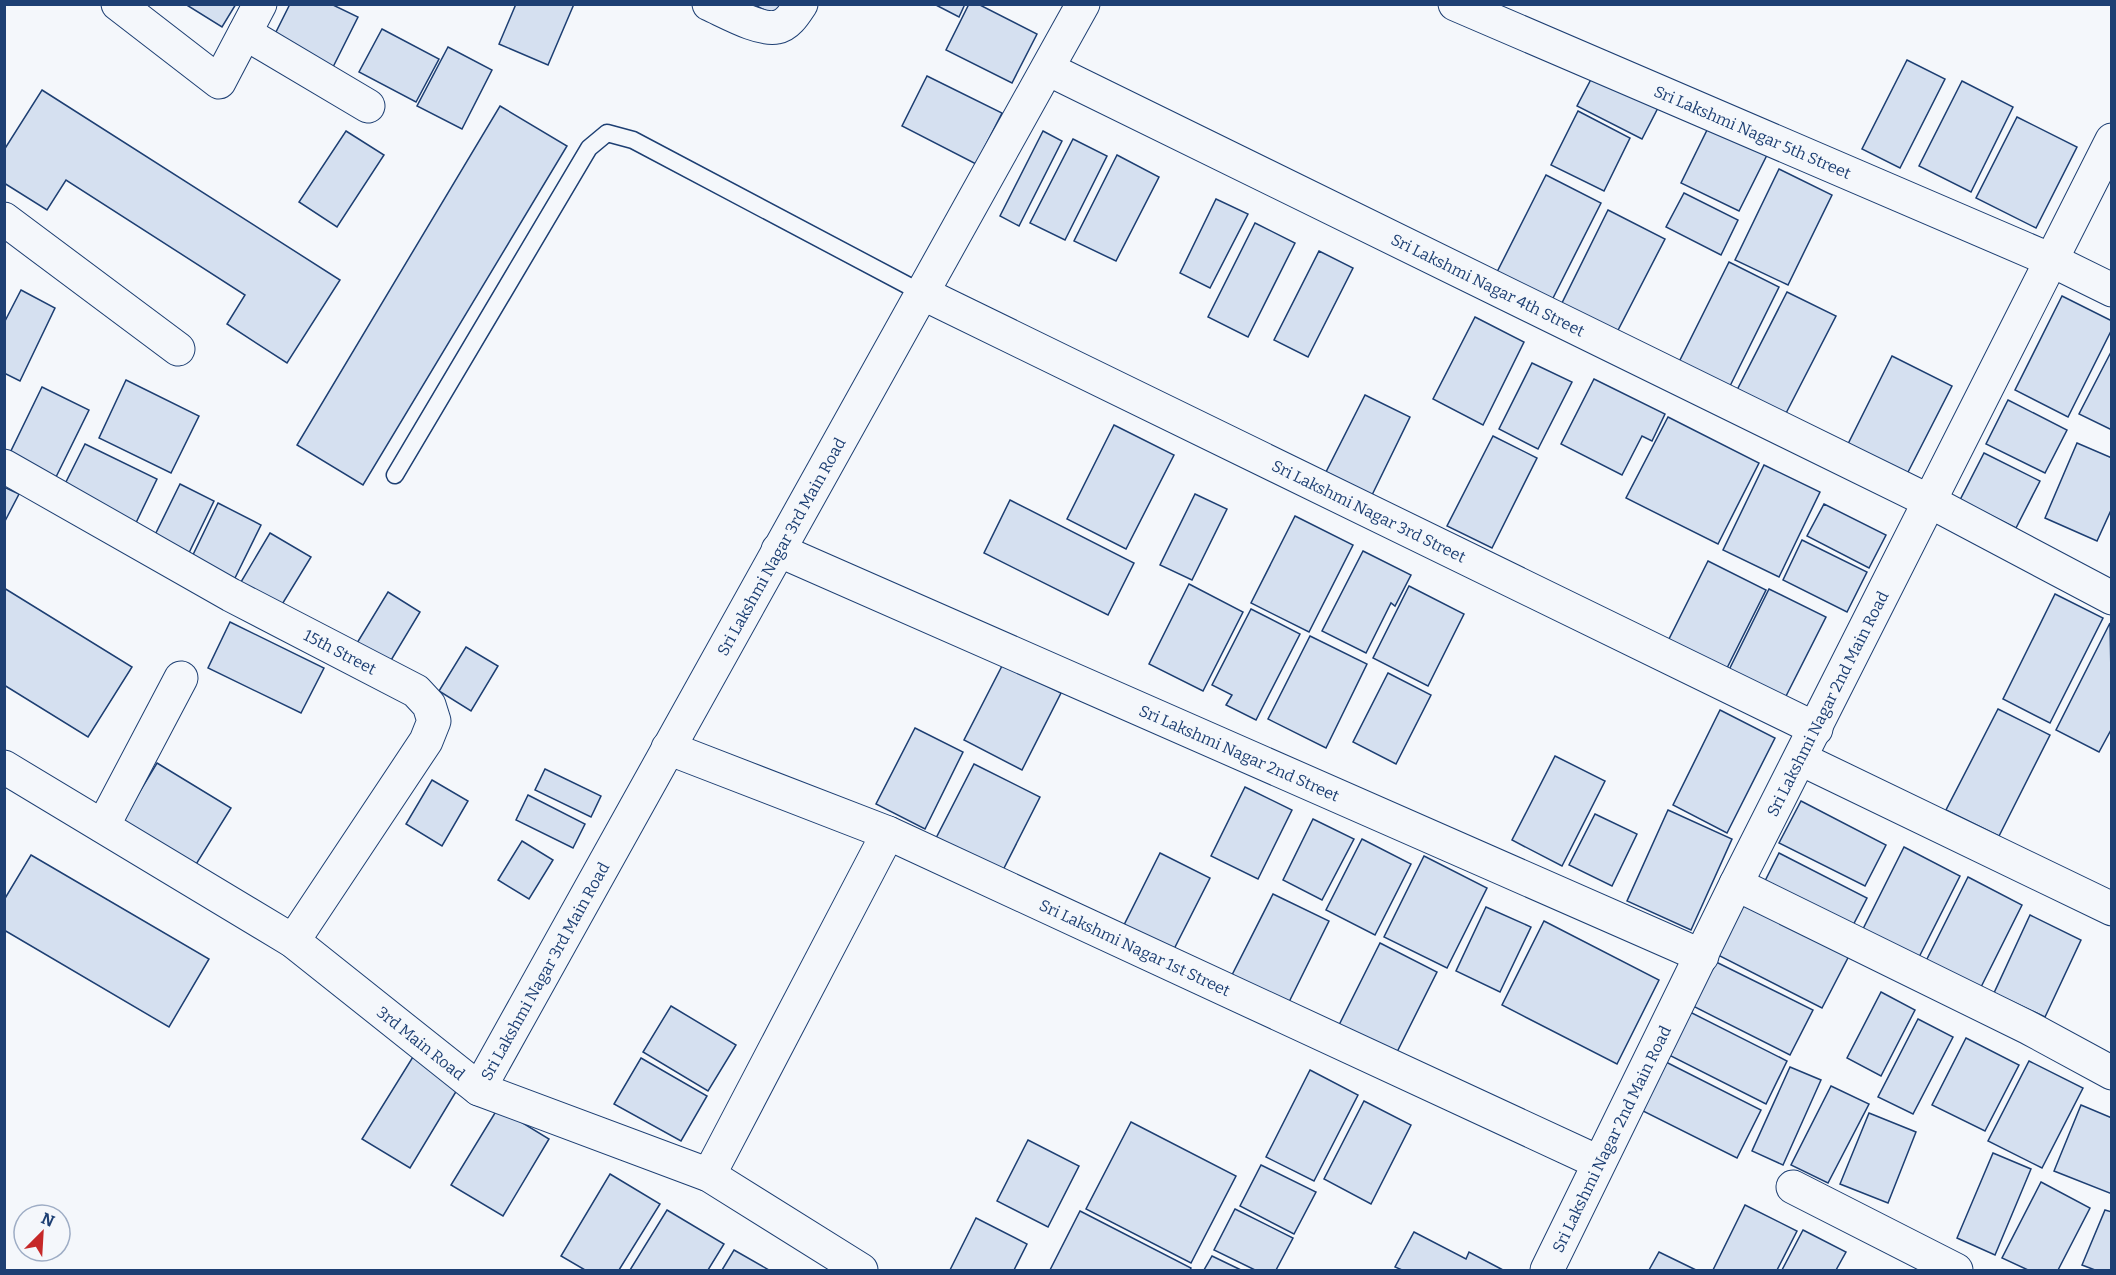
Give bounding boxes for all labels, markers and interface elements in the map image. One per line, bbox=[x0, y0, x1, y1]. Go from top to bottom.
street label: Sri Lakshmi Nagar 5th Street bbox=[1651, 82, 1854, 183]
street label: Sri Lakshmi Nagar 4th Street bbox=[1388, 230, 1588, 341]
street label: Sri Lakshmi Nagar 3rd Main Road bbox=[713, 434, 850, 659]
street label: Sri Lakshmi Nagar 3rd Street bbox=[1269, 456, 1469, 567]
street label: Sri Lakshmi Nagar 2nd Main Road bbox=[1763, 588, 1893, 820]
street label: 15th Street bbox=[300, 625, 380, 679]
street label: Sri Lakshmi Nagar 2nd Street bbox=[1136, 701, 1342, 806]
street label: Sri Lakshmi Nagar 3rd Main Road bbox=[477, 859, 614, 1084]
street label: Sri Lakshmi Nagar 1st Street bbox=[1036, 895, 1233, 1000]
street label: 3rd Main Road bbox=[373, 1003, 469, 1084]
street label: Sri Lakshmi Nagar 2nd Main Road bbox=[1548, 1022, 1675, 1255]
north arrow bbox=[12, 1203, 72, 1263]
text: N bbox=[38, 1209, 57, 1231]

